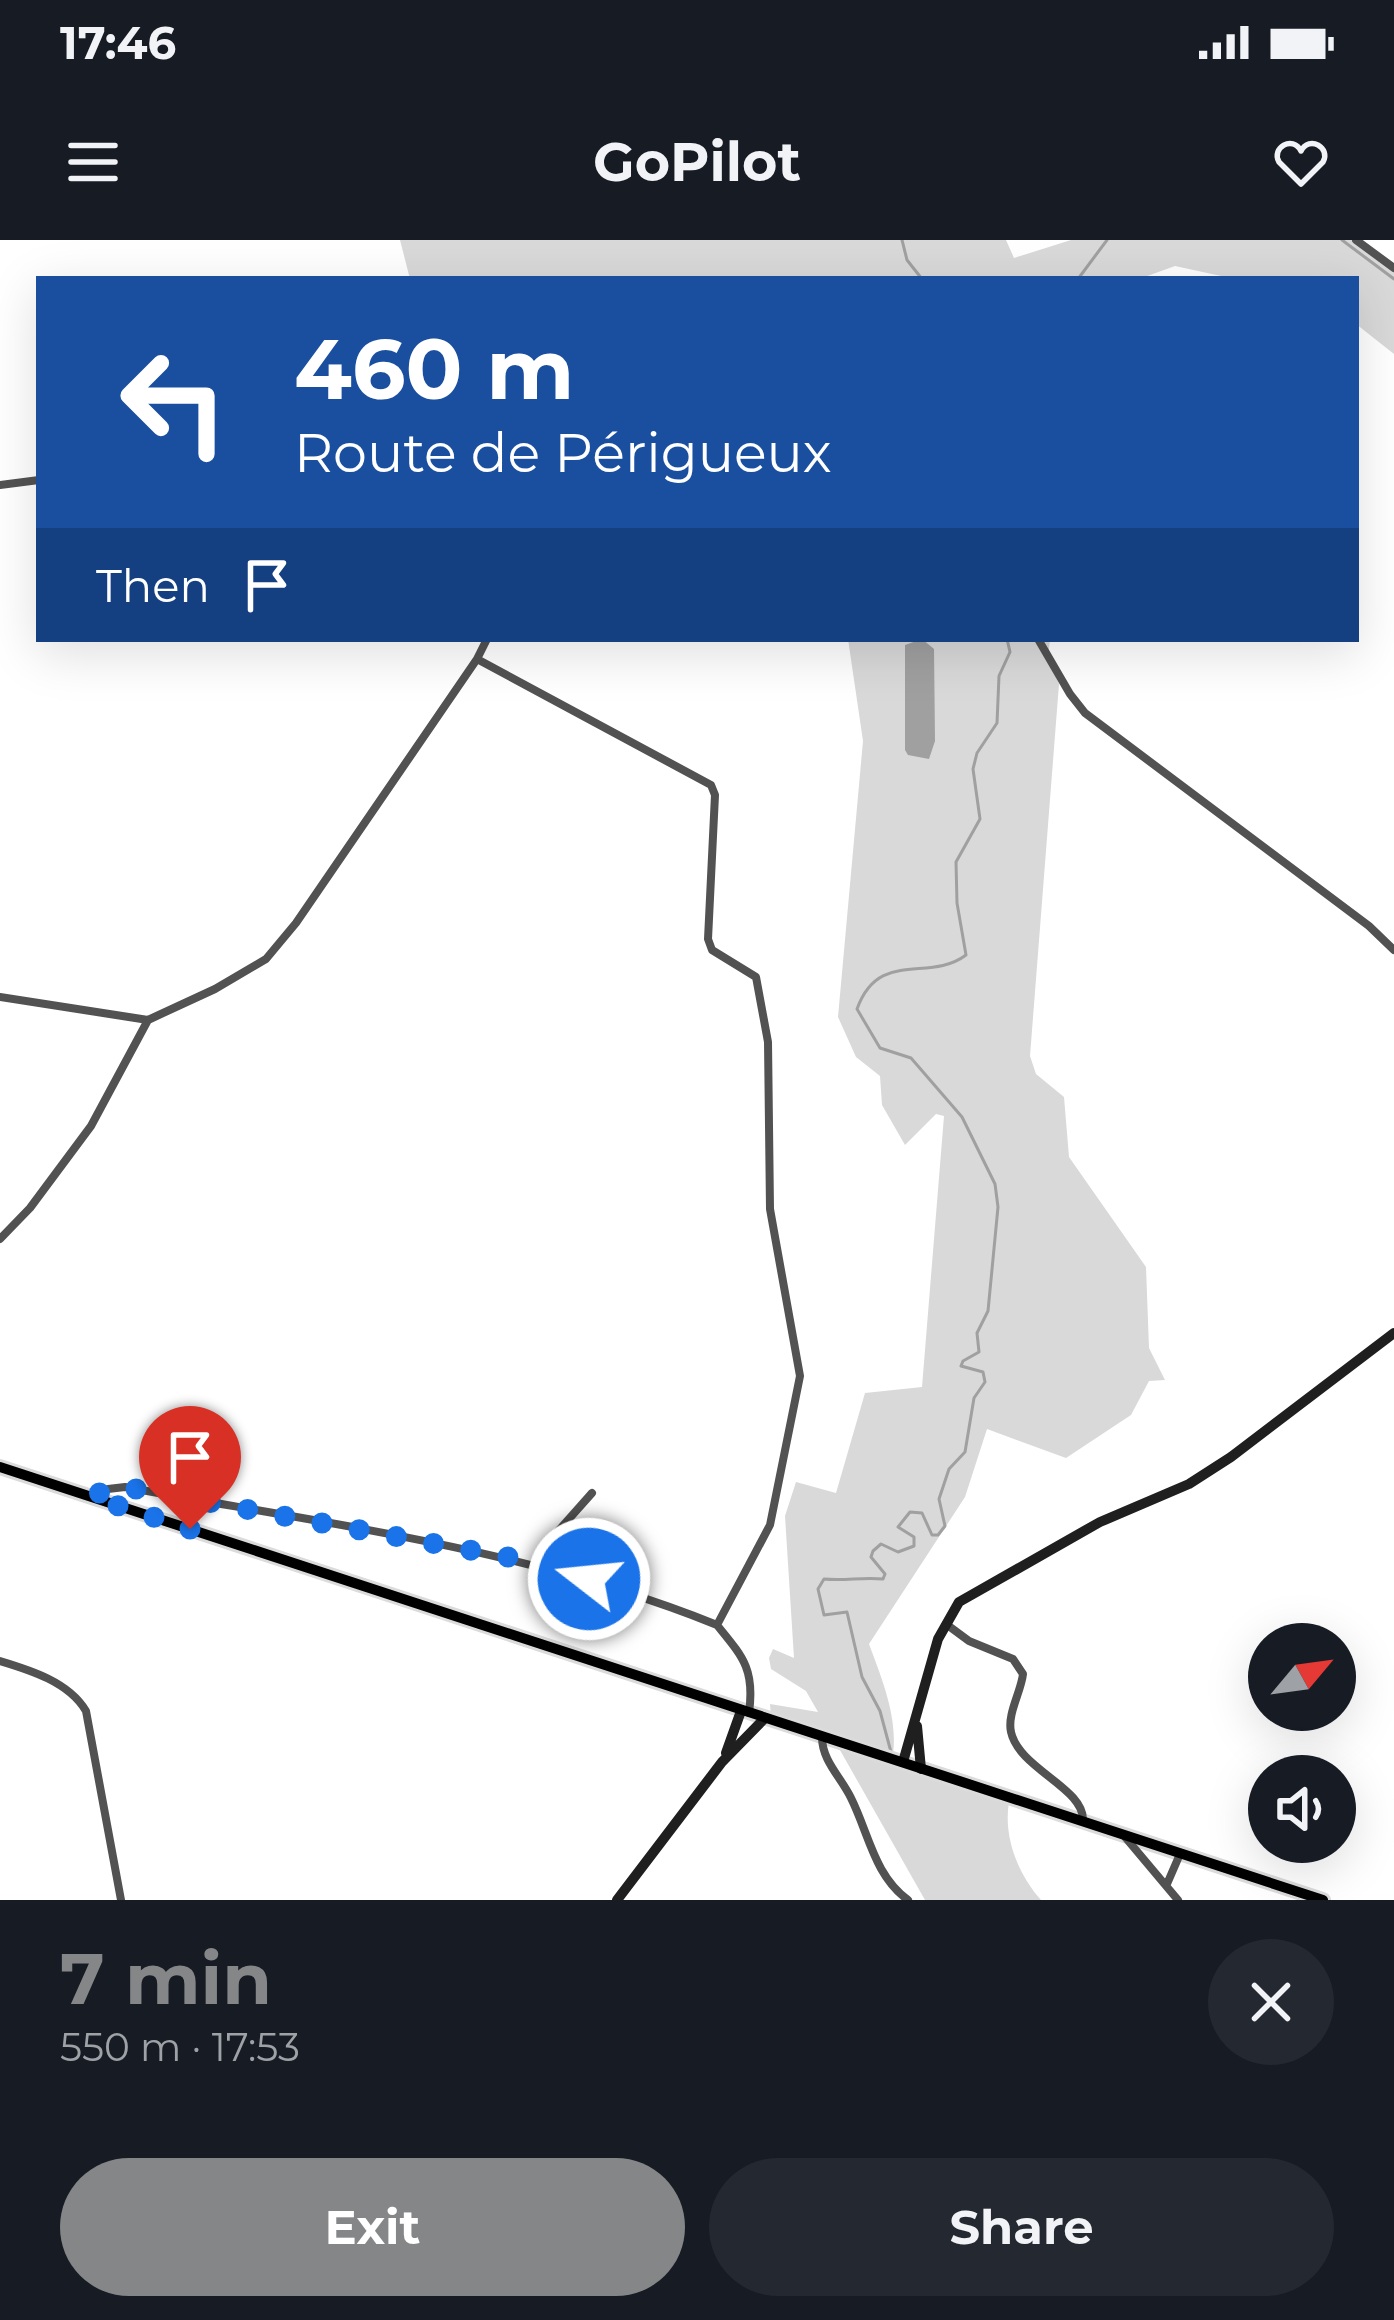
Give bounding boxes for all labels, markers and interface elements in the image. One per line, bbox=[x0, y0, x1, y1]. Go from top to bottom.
text: 17:46 bbox=[60, 15, 176, 70]
icon: menu bbox=[60, 129, 126, 195]
text: GoPilot bbox=[593, 129, 801, 195]
icon: heart bbox=[1268, 129, 1334, 195]
text: 460 m bbox=[294, 318, 574, 420]
icon: left bbox=[96, 324, 252, 480]
text: Route de Périgueux bbox=[294, 420, 832, 486]
icon: arrive bbox=[234, 552, 300, 618]
text: Then bbox=[96, 558, 210, 613]
pin bbox=[139, 1406, 241, 1529]
icon: arrive bbox=[157, 1424, 223, 1490]
position arrow bbox=[526, 1516, 652, 1642]
north arrow bbox=[1248, 1623, 1356, 1731]
map controls bbox=[1248, 1623, 1356, 1863]
button: sound bbox=[1248, 1755, 1356, 1863]
text: 7 min bbox=[60, 1934, 272, 2022]
button: close bbox=[1208, 1939, 1334, 2065]
text: 550 m · 17:53 bbox=[60, 2023, 300, 2071]
button: Exit bbox=[60, 2158, 685, 2296]
button: Share bbox=[709, 2158, 1334, 2296]

